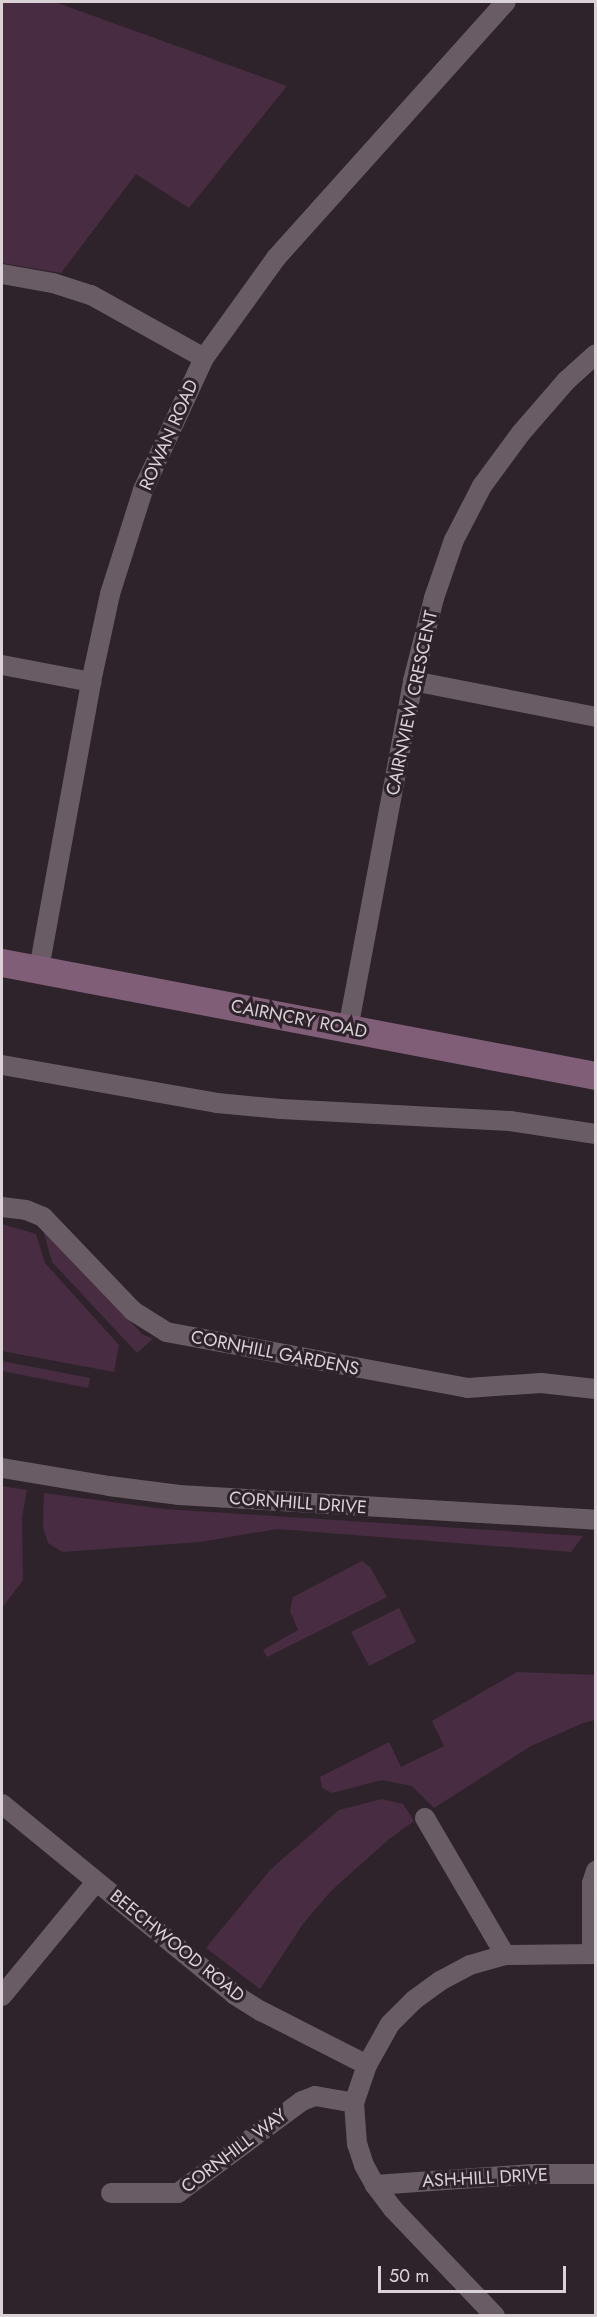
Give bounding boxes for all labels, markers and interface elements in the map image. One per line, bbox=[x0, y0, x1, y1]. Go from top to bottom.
street label: ROWAN ROAD bbox=[135, 376, 203, 494]
street label: CAIRNVIEW CRESCENT bbox=[382, 609, 442, 797]
street label: CAIRNCRY ROAD bbox=[229, 995, 369, 1043]
street label: CORNHILL GARDENS bbox=[189, 1326, 361, 1380]
street label: CORNHILL DRIVE bbox=[228, 1487, 368, 1519]
street label: BEECHWOOD ROAD bbox=[105, 1885, 249, 2007]
street label: CORNHILL WAY bbox=[177, 2104, 291, 2198]
street label: ASH-HILL DRIVE bbox=[422, 2164, 548, 2192]
scale bar bbox=[381, 2254, 568, 2292]
text: 50 m bbox=[389, 2263, 429, 2289]

